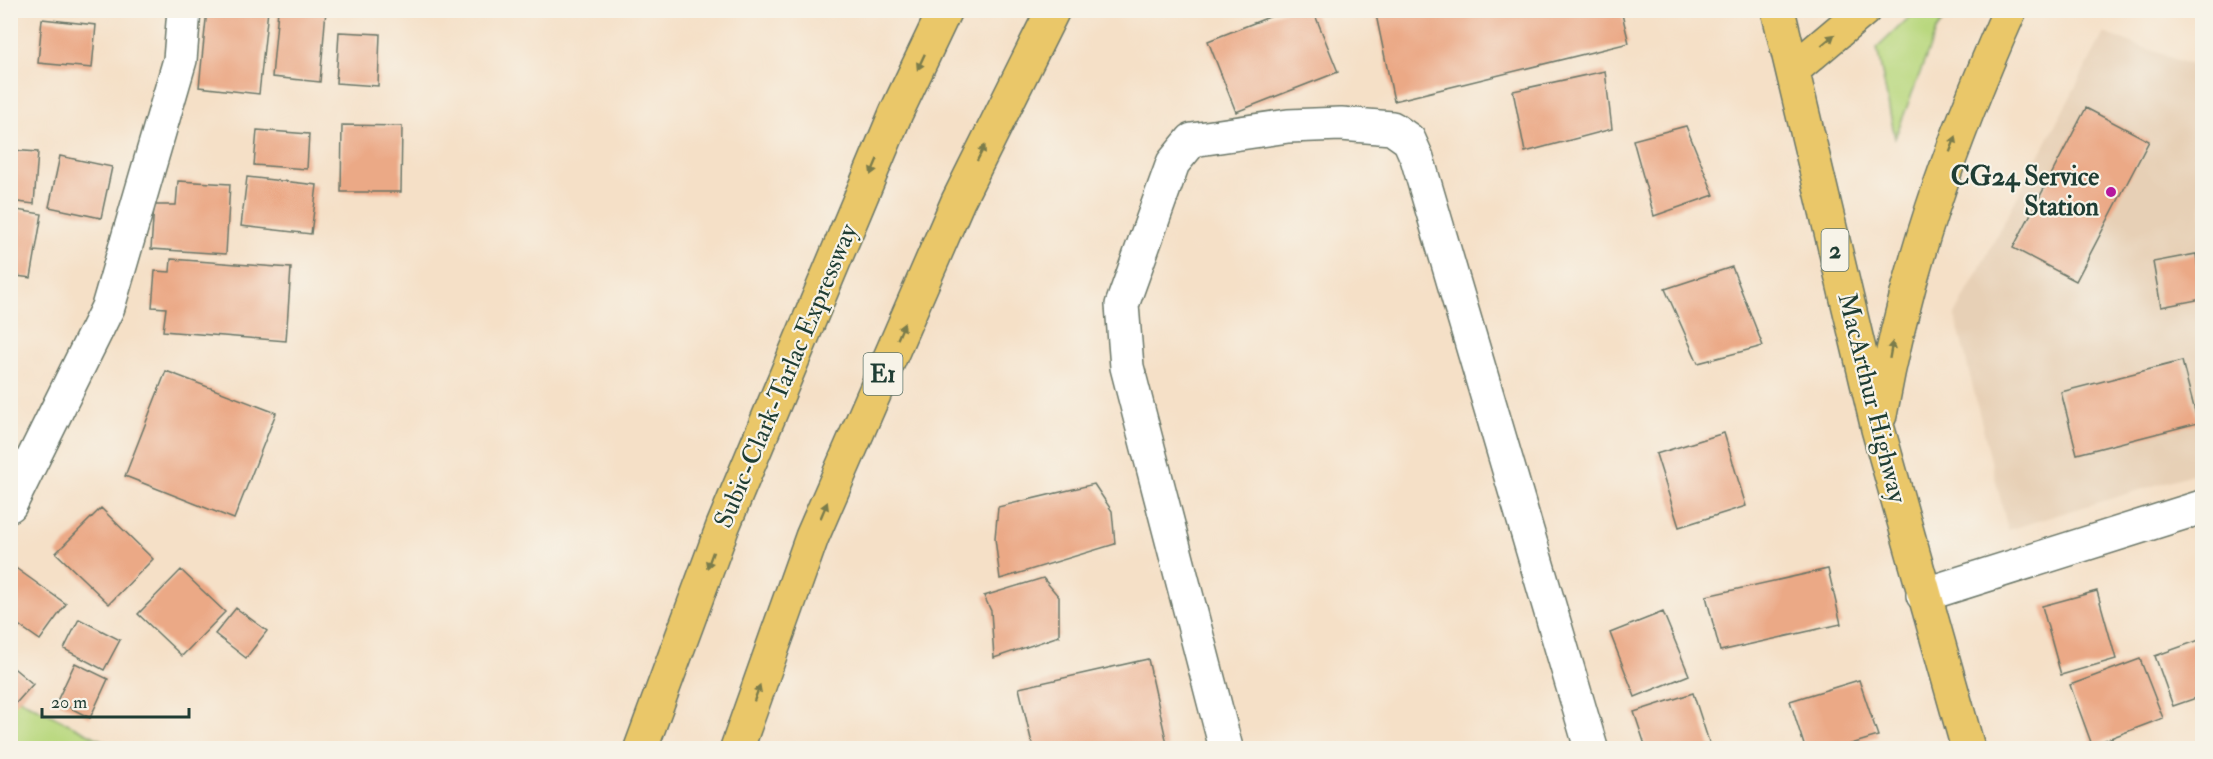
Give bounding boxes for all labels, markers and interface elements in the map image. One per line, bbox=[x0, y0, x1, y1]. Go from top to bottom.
one-way arrow bbox=[1820, 34, 1836, 47]
one-way arrow bbox=[916, 53, 925, 70]
one-way arrow bbox=[1949, 135, 1959, 153]
one-way arrow bbox=[976, 145, 986, 162]
one-way arrow bbox=[869, 158, 878, 176]
place label: CG24 Service Station bbox=[1951, 161, 2100, 223]
marker: CG24 Service Station bbox=[2104, 185, 2118, 199]
street label: Subic-Clark-Tarlac Expressway bbox=[707, 218, 866, 533]
road number: 2 bbox=[1822, 229, 1848, 271]
street label: MacArthur Highway bbox=[1830, 290, 1914, 507]
one-way arrow bbox=[896, 322, 906, 340]
one-way arrow bbox=[1887, 341, 1896, 360]
road number: E1 bbox=[864, 353, 902, 395]
one-way arrow bbox=[819, 501, 829, 519]
one-way arrow bbox=[705, 552, 715, 570]
scale bar bbox=[42, 681, 189, 719]
one-way arrow bbox=[752, 684, 762, 702]
text: 20 m bbox=[51, 691, 87, 714]

